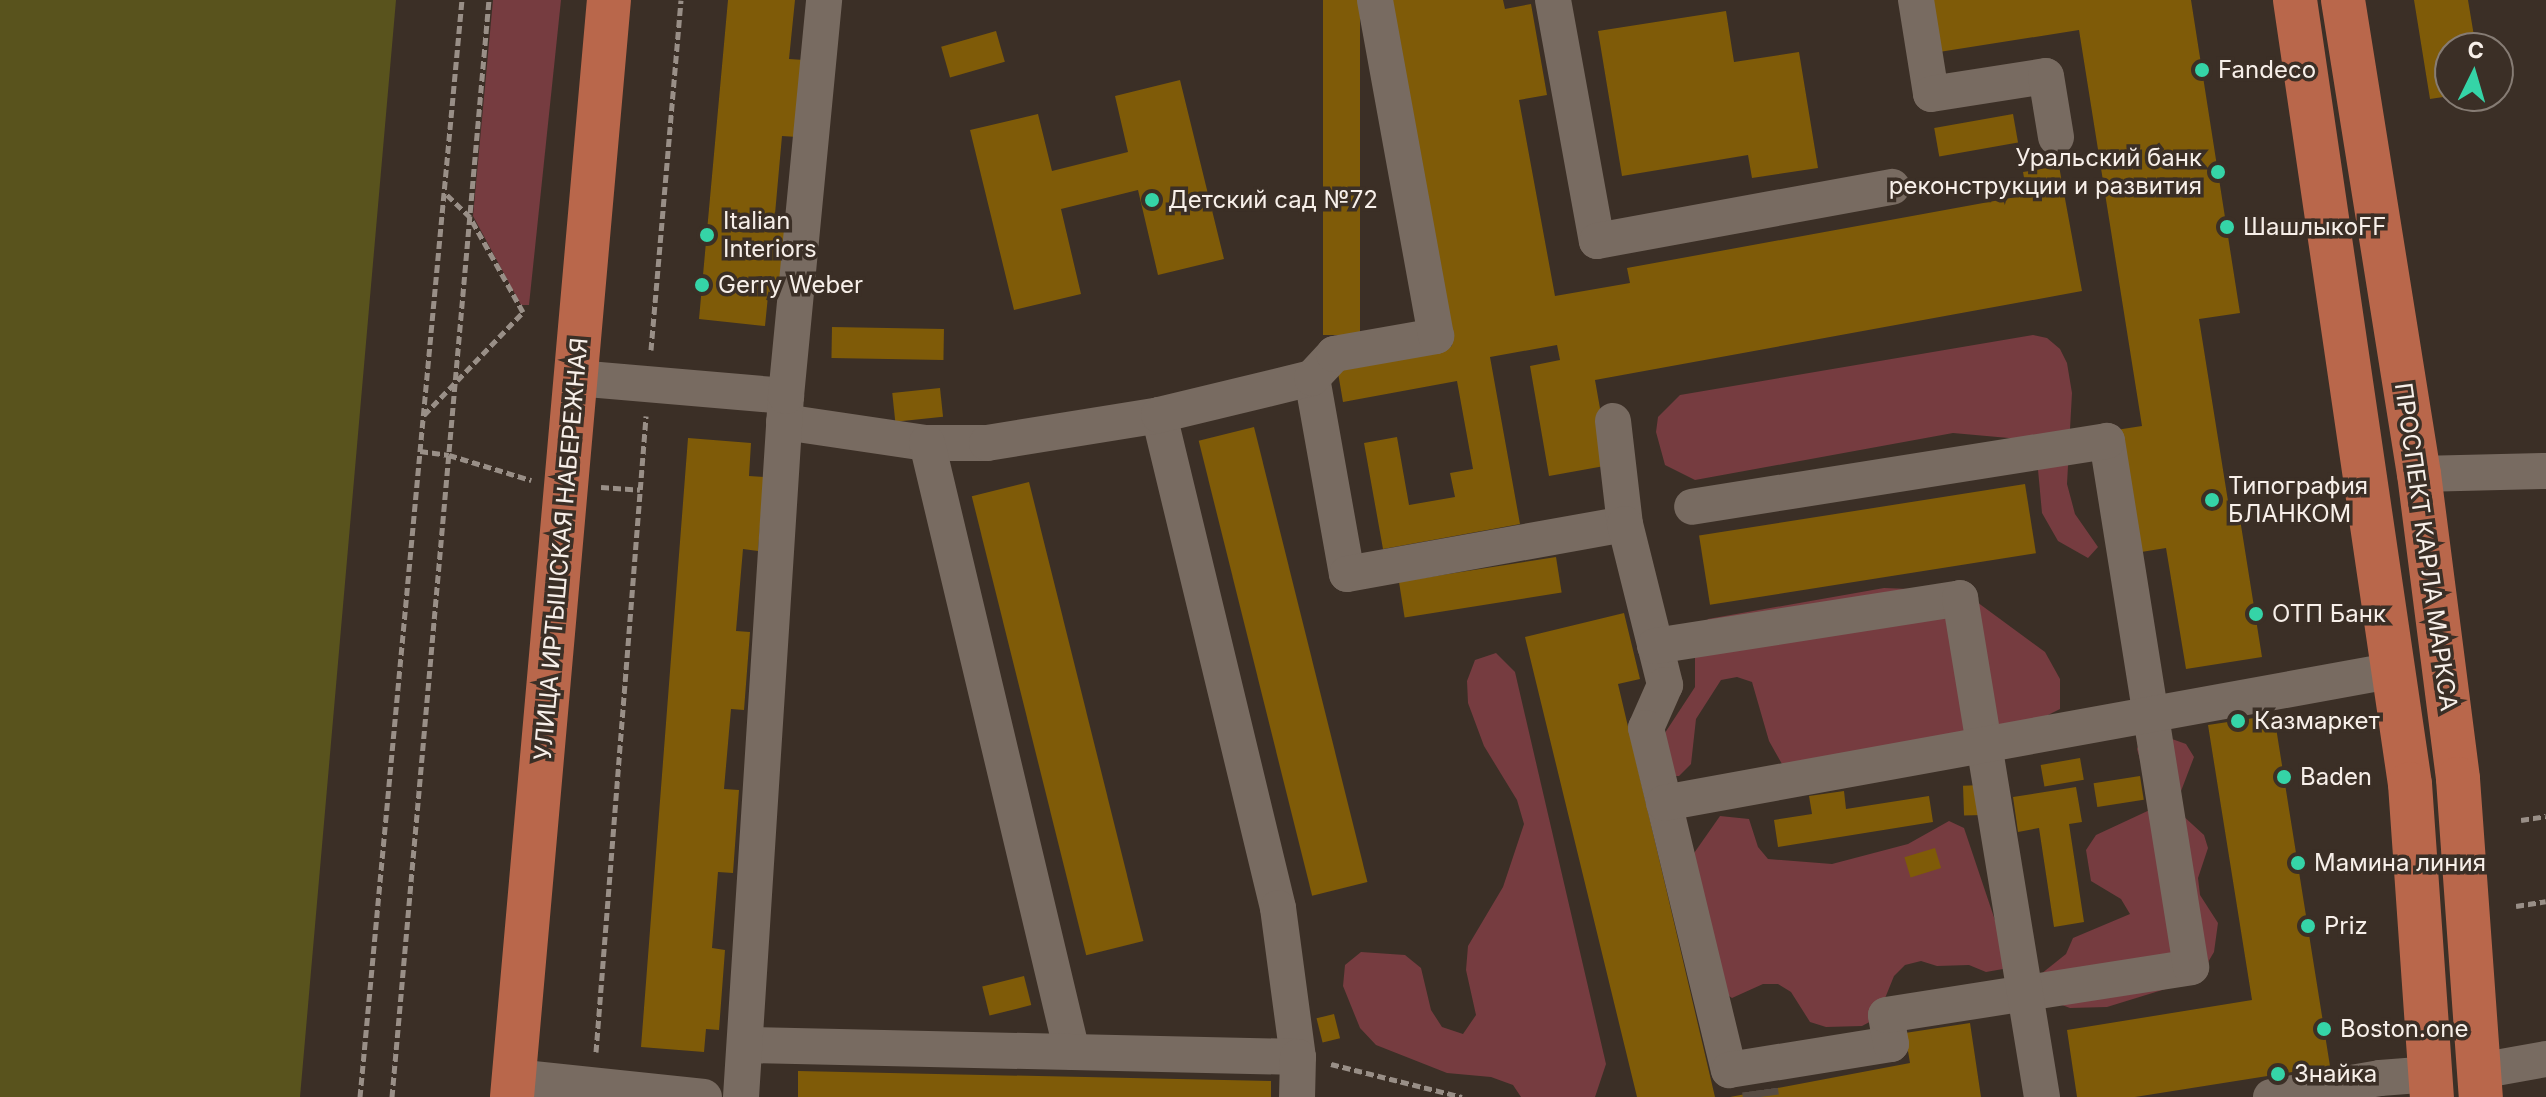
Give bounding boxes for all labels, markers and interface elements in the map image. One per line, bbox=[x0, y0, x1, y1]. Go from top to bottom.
north arrow bbox=[2434, 32, 2514, 112]
text: С bbox=[2467, 36, 2485, 64]
place label: Fandeco bbox=[2218, 56, 2316, 84]
marker: Fandeco bbox=[2193, 61, 2211, 79]
place label: Уральский банк реконструкции и развития bbox=[1889, 144, 2202, 200]
marker: Уральский банк реконструкции и развития bbox=[2209, 163, 2227, 181]
place label: Детский сад №72 bbox=[1168, 186, 1378, 214]
marker: Детский сад №72 bbox=[1143, 191, 1161, 209]
place label: Italian Interiors bbox=[723, 207, 817, 263]
place label: ШашлыкoFF bbox=[2243, 213, 2386, 241]
marker: ШашлыкoFF bbox=[2218, 218, 2236, 236]
marker: Italian Interiors bbox=[698, 226, 716, 244]
place label: Gerry Weber bbox=[718, 271, 863, 299]
marker: Gerry Weber bbox=[693, 276, 711, 294]
street label: УЛИЦА ИРТЫШСКАЯ НАБЕРЕЖНАЯ bbox=[528, 336, 594, 762]
street label: ПРОСПЕКТ КАРЛА МАРКСА bbox=[2389, 381, 2463, 713]
place label: Типография БЛАНКОМ bbox=[2228, 472, 2368, 528]
marker: Типография БЛАНКОМ bbox=[2203, 491, 2221, 509]
place label: ОТП Банк bbox=[2272, 600, 2386, 628]
marker: ОТП Банк bbox=[2247, 605, 2265, 623]
place label: Казмаркет bbox=[2254, 707, 2380, 735]
marker: Казмаркет bbox=[2229, 712, 2247, 730]
place label: Baden bbox=[2300, 763, 2372, 791]
marker: Baden bbox=[2275, 768, 2293, 786]
place label: Мамина линия bbox=[2314, 849, 2486, 877]
marker: Мамина линия bbox=[2289, 854, 2307, 872]
place label: Priz bbox=[2324, 912, 2368, 940]
marker: Priz bbox=[2299, 917, 2317, 935]
place label: Boston.one bbox=[2340, 1015, 2468, 1043]
marker: Boston.one bbox=[2315, 1020, 2333, 1038]
place label: Знайка bbox=[2294, 1060, 2377, 1088]
marker: Знайка bbox=[2269, 1065, 2287, 1083]

